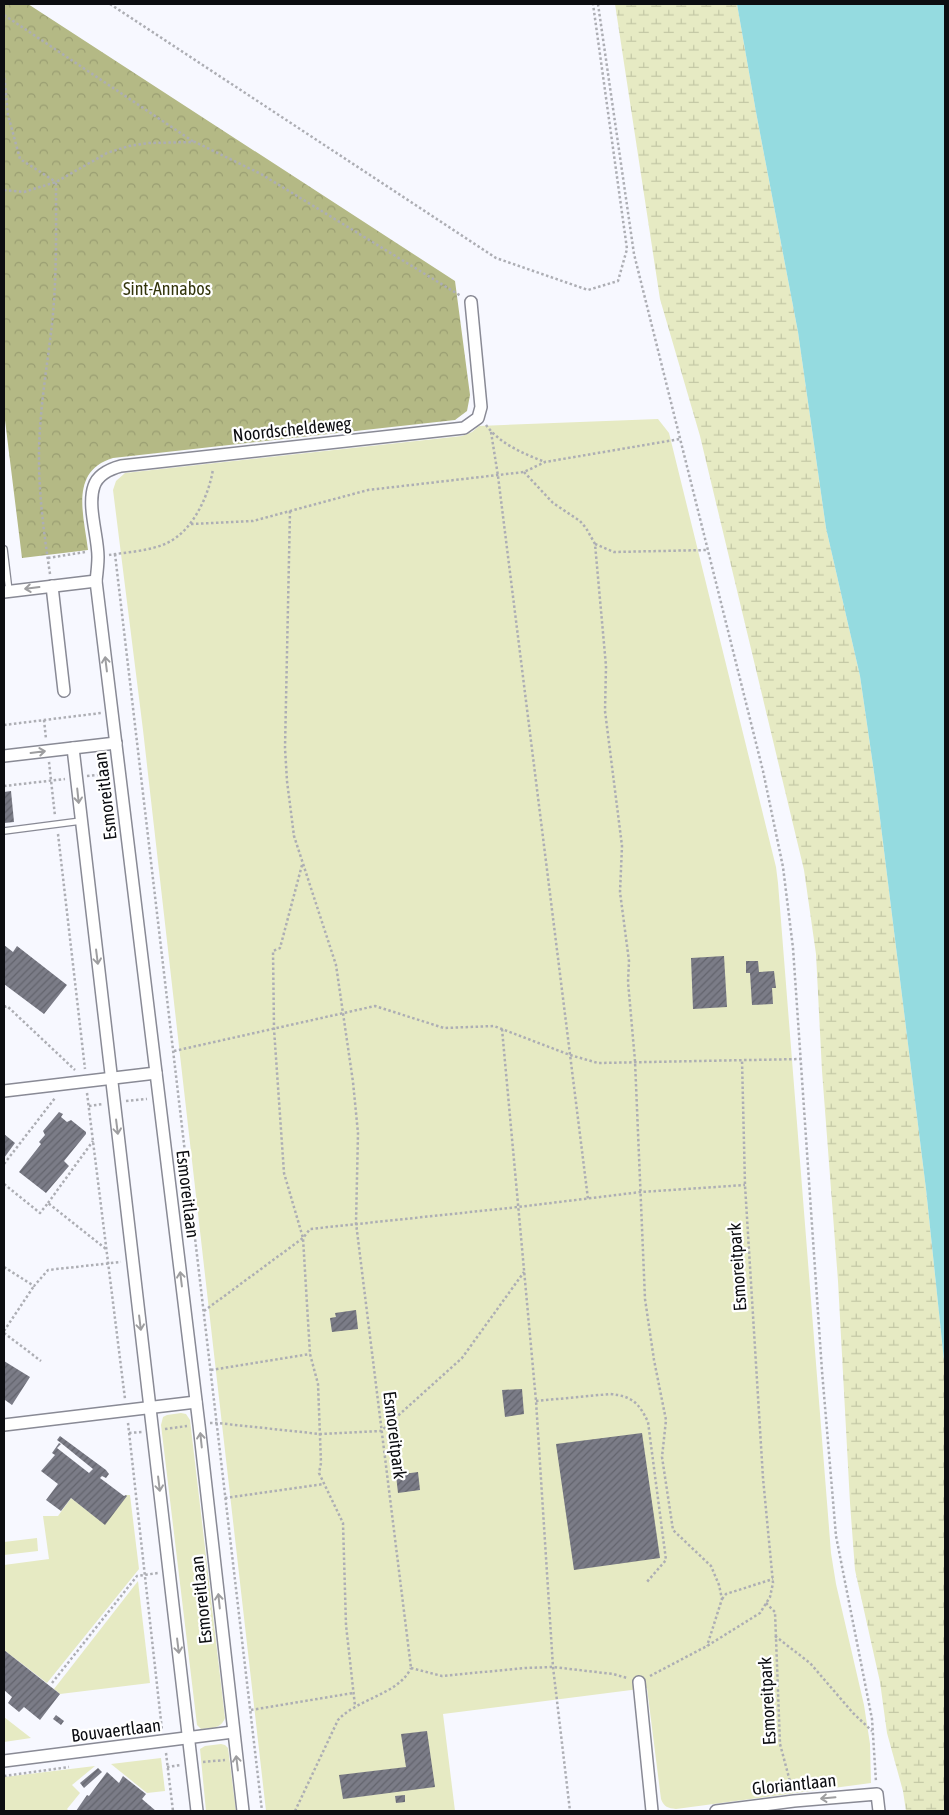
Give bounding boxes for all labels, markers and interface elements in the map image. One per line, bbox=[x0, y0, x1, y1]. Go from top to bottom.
park label: Sint-Annabos bbox=[123, 278, 211, 299]
street label: Noordscheldeweg bbox=[232, 412, 352, 446]
one-way arrow bbox=[25, 583, 41, 593]
one-way arrow bbox=[101, 656, 111, 672]
one-way arrow bbox=[30, 747, 46, 757]
street label: Esmoreitlaan bbox=[89, 751, 121, 841]
one-way arrow bbox=[73, 788, 83, 804]
one-way arrow bbox=[92, 949, 102, 965]
one-way arrow bbox=[112, 1118, 122, 1134]
street label: Esmoreitlaan bbox=[172, 1149, 204, 1239]
street label: Esmoreitpark bbox=[723, 1222, 751, 1312]
one-way arrow bbox=[176, 1271, 186, 1287]
one-way arrow bbox=[135, 1314, 145, 1330]
street label: Esmoreitpark bbox=[379, 1390, 411, 1480]
one-way arrow bbox=[196, 1432, 206, 1448]
one-way arrow bbox=[154, 1476, 164, 1492]
street label: Esmoreitlaan bbox=[186, 1555, 216, 1645]
one-way arrow bbox=[214, 1594, 224, 1610]
one-way arrow bbox=[173, 1637, 183, 1653]
street label: Esmoreitpark bbox=[754, 1656, 780, 1746]
street label: Bouvaertlaan bbox=[70, 1714, 162, 1746]
one-way arrow bbox=[232, 1755, 242, 1771]
street label: Gloriantlaan bbox=[751, 1769, 837, 1799]
one-way arrow bbox=[820, 1793, 836, 1802]

